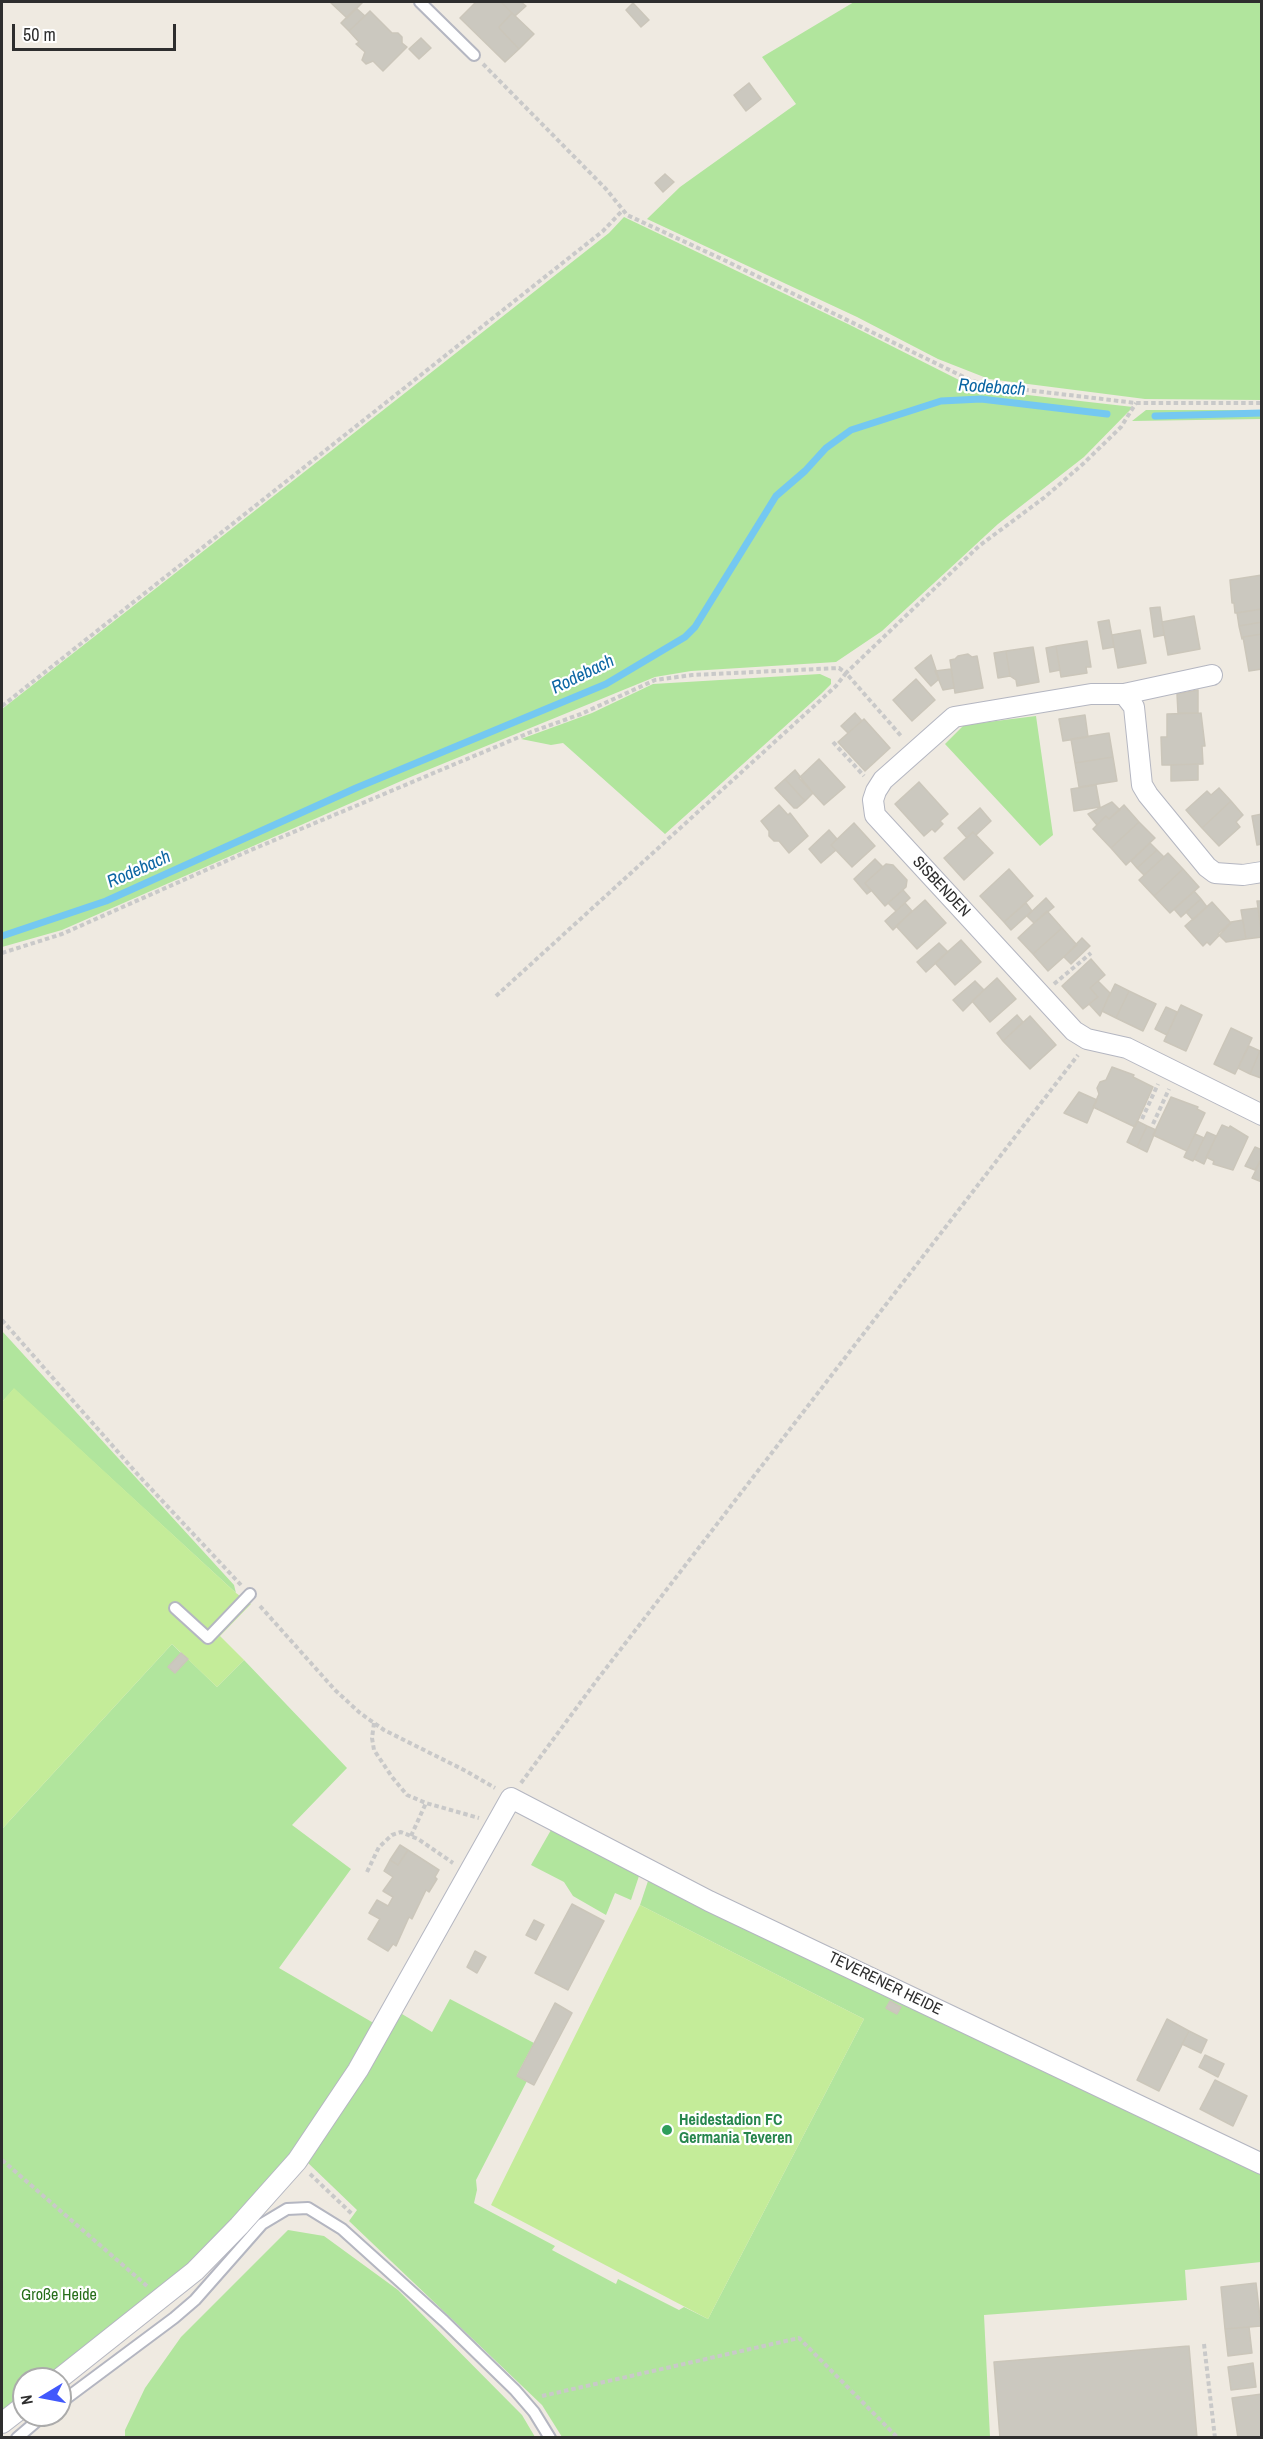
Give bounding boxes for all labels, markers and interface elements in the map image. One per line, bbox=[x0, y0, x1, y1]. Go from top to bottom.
scale bar bbox=[15, 12, 178, 50]
text: 50 m bbox=[23, 22, 56, 47]
water label: Rodebach bbox=[958, 375, 1026, 401]
water label: Rodebach bbox=[548, 651, 618, 699]
water label: Rodebach bbox=[104, 846, 174, 894]
street label: SISBENDEN bbox=[908, 853, 974, 921]
street label: TEVERENER HEIDE bbox=[825, 1948, 945, 2020]
place label: Heidestadion FC Germania Teveren bbox=[679, 2111, 793, 2149]
marker: Heidestadion FC Germania Teveren bbox=[660, 2123, 674, 2137]
park label: Große Heide bbox=[21, 2286, 97, 2306]
north arrow bbox=[12, 2367, 72, 2427]
text: N bbox=[15, 2393, 38, 2406]

